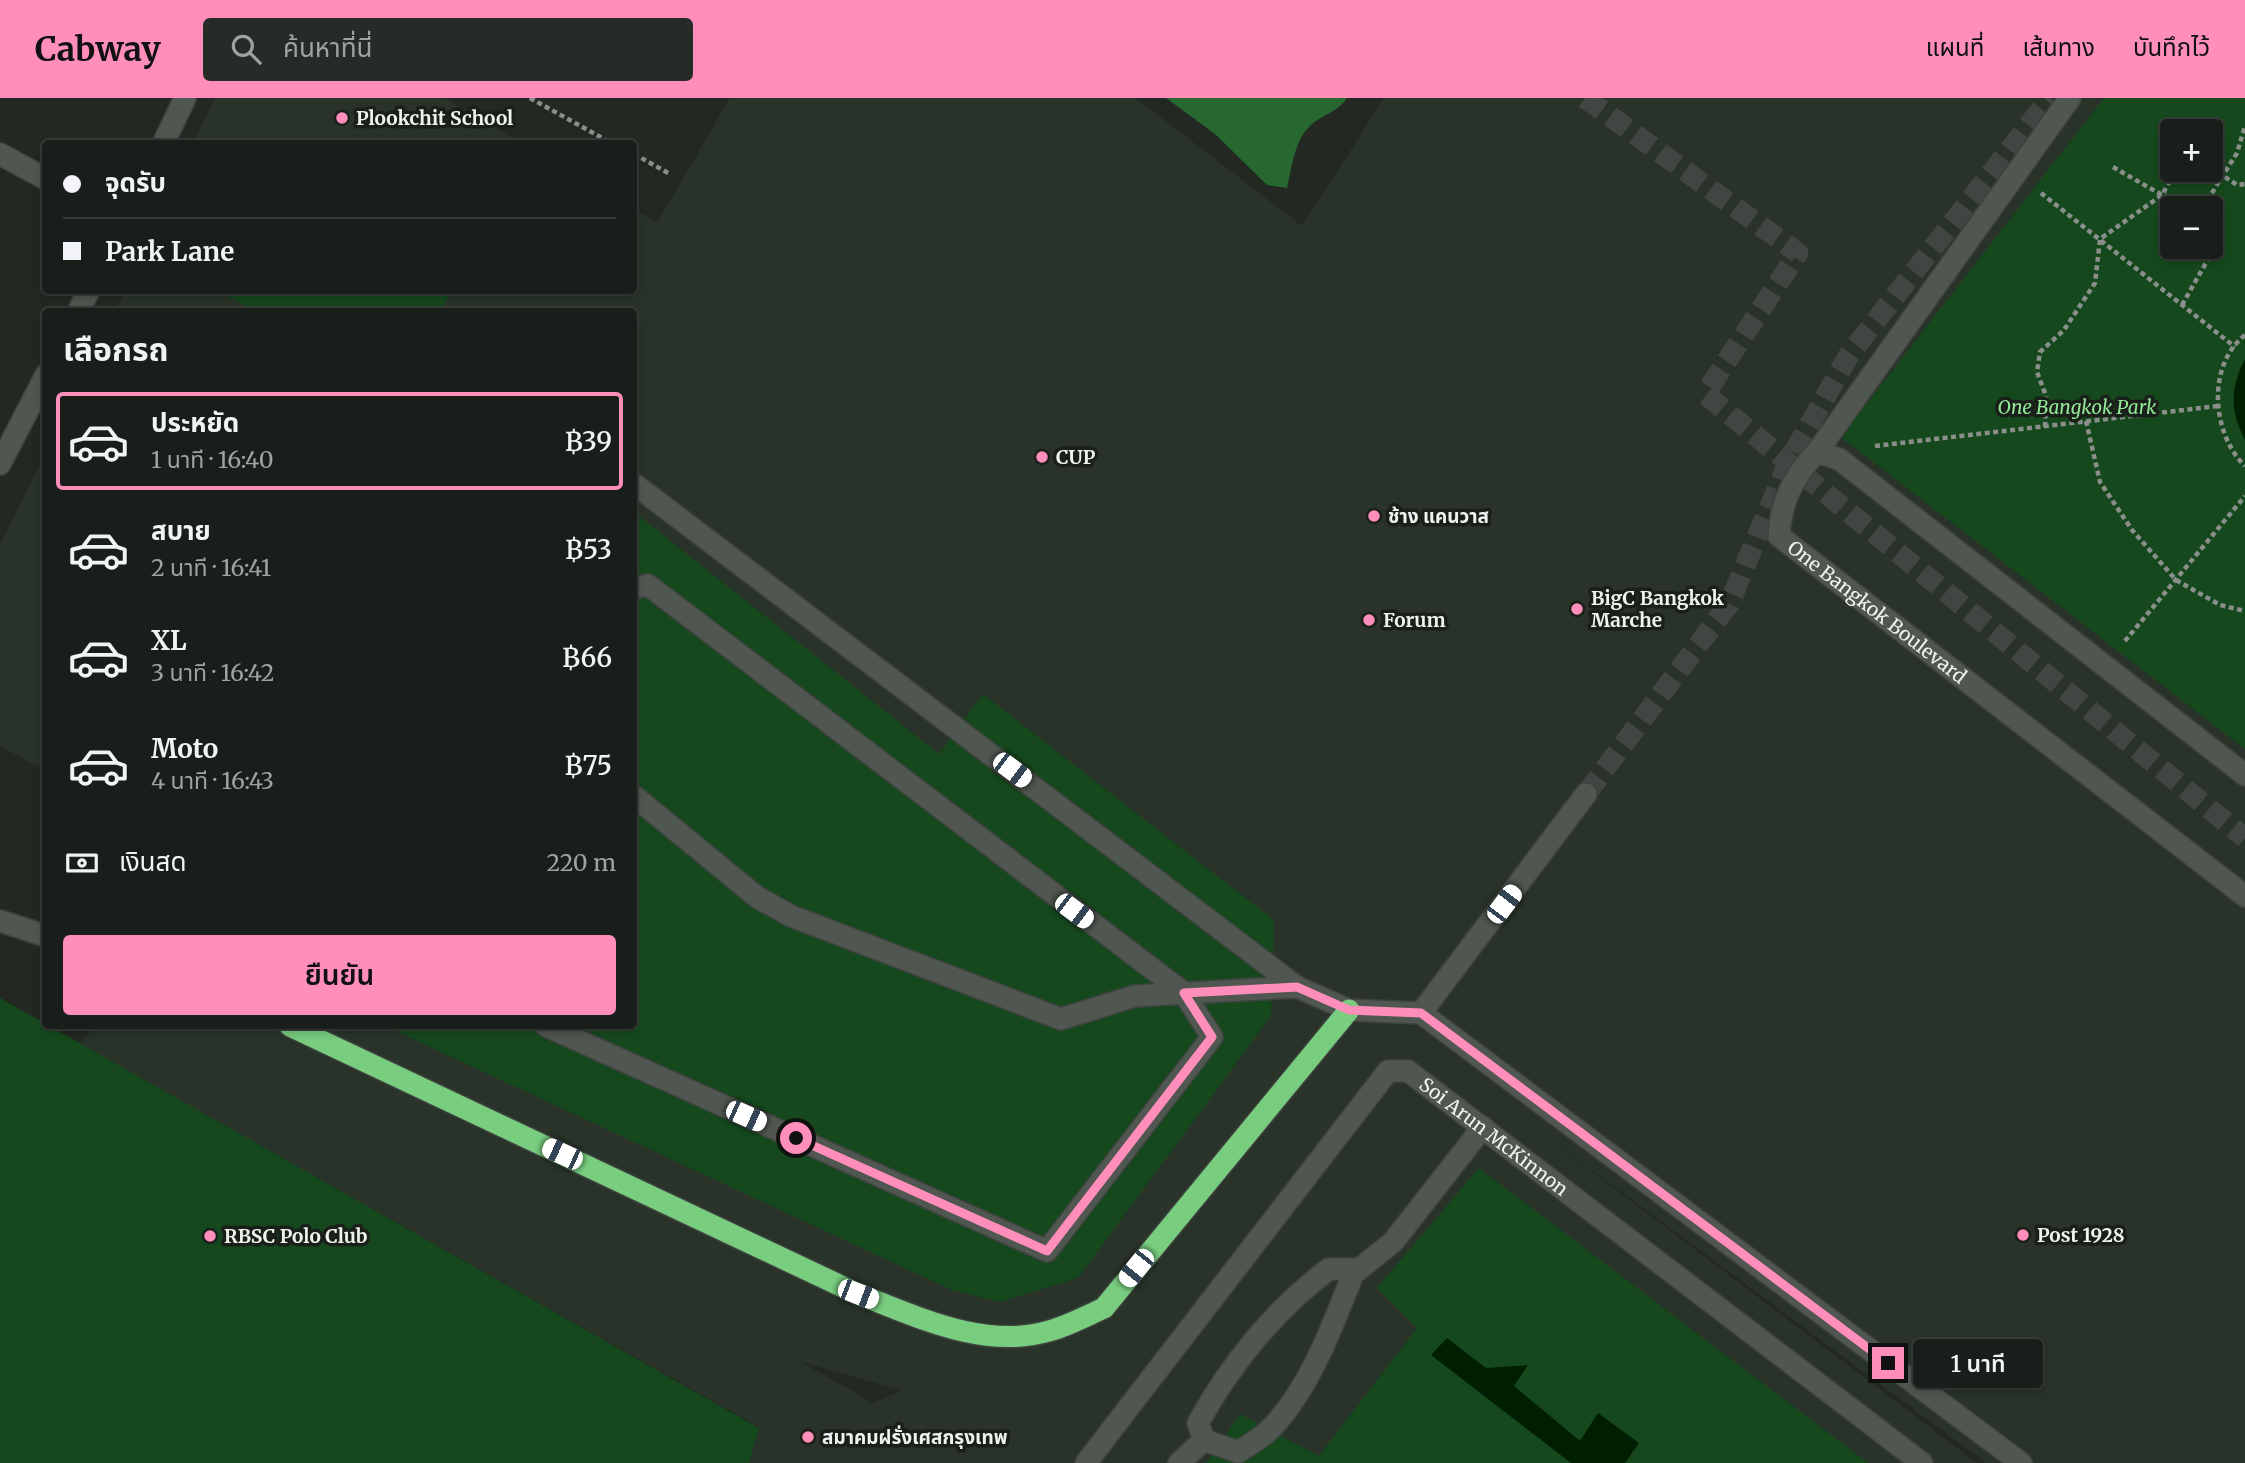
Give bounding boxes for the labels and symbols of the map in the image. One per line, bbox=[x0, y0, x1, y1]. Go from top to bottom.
place label: Plookchit School bbox=[356, 106, 513, 130]
marker: Plookchit School bbox=[334, 110, 350, 126]
park label: One Bangkok Park bbox=[1998, 395, 2157, 419]
place label: CUP bbox=[1056, 445, 1096, 469]
marker: CUP bbox=[1034, 449, 1050, 465]
place label: ช้าง แคนวาส bbox=[1388, 504, 1489, 528]
marker: ช้าง แคนวาส bbox=[1366, 508, 1382, 524]
street label: One Bangkok Boulevard bbox=[1783, 535, 1971, 688]
place label: BigC Bangkok Marche bbox=[1591, 586, 1725, 632]
marker: BigC Bangkok Marche bbox=[1569, 601, 1585, 617]
place label: Forum bbox=[1383, 608, 1446, 632]
marker: Forum bbox=[1361, 612, 1377, 628]
car bbox=[989, 749, 1036, 791]
car bbox=[1483, 881, 1526, 927]
car bbox=[1051, 890, 1098, 932]
street label: Soi Arun McKinnon bbox=[1415, 1072, 1573, 1201]
car bbox=[723, 1098, 770, 1134]
route start bbox=[780, 1122, 812, 1154]
car bbox=[539, 1136, 586, 1172]
place label: Post 1928 bbox=[2037, 1223, 2124, 1247]
place label: RBSC Polo Club bbox=[224, 1224, 368, 1248]
marker: Post 1928 bbox=[2015, 1227, 2031, 1243]
marker: RBSC Polo Club bbox=[202, 1228, 218, 1244]
car bbox=[1115, 1245, 1158, 1291]
car bbox=[835, 1277, 882, 1311]
callout: 1 นาที bbox=[1912, 1338, 2042, 1388]
route end bbox=[1872, 1347, 1904, 1379]
place label: สมาคมฝรั่งเศสกรุงเทพ bbox=[822, 1425, 1008, 1449]
marker: สมาคมฝรั่งเศสกรุงเทพ bbox=[800, 1429, 816, 1445]

